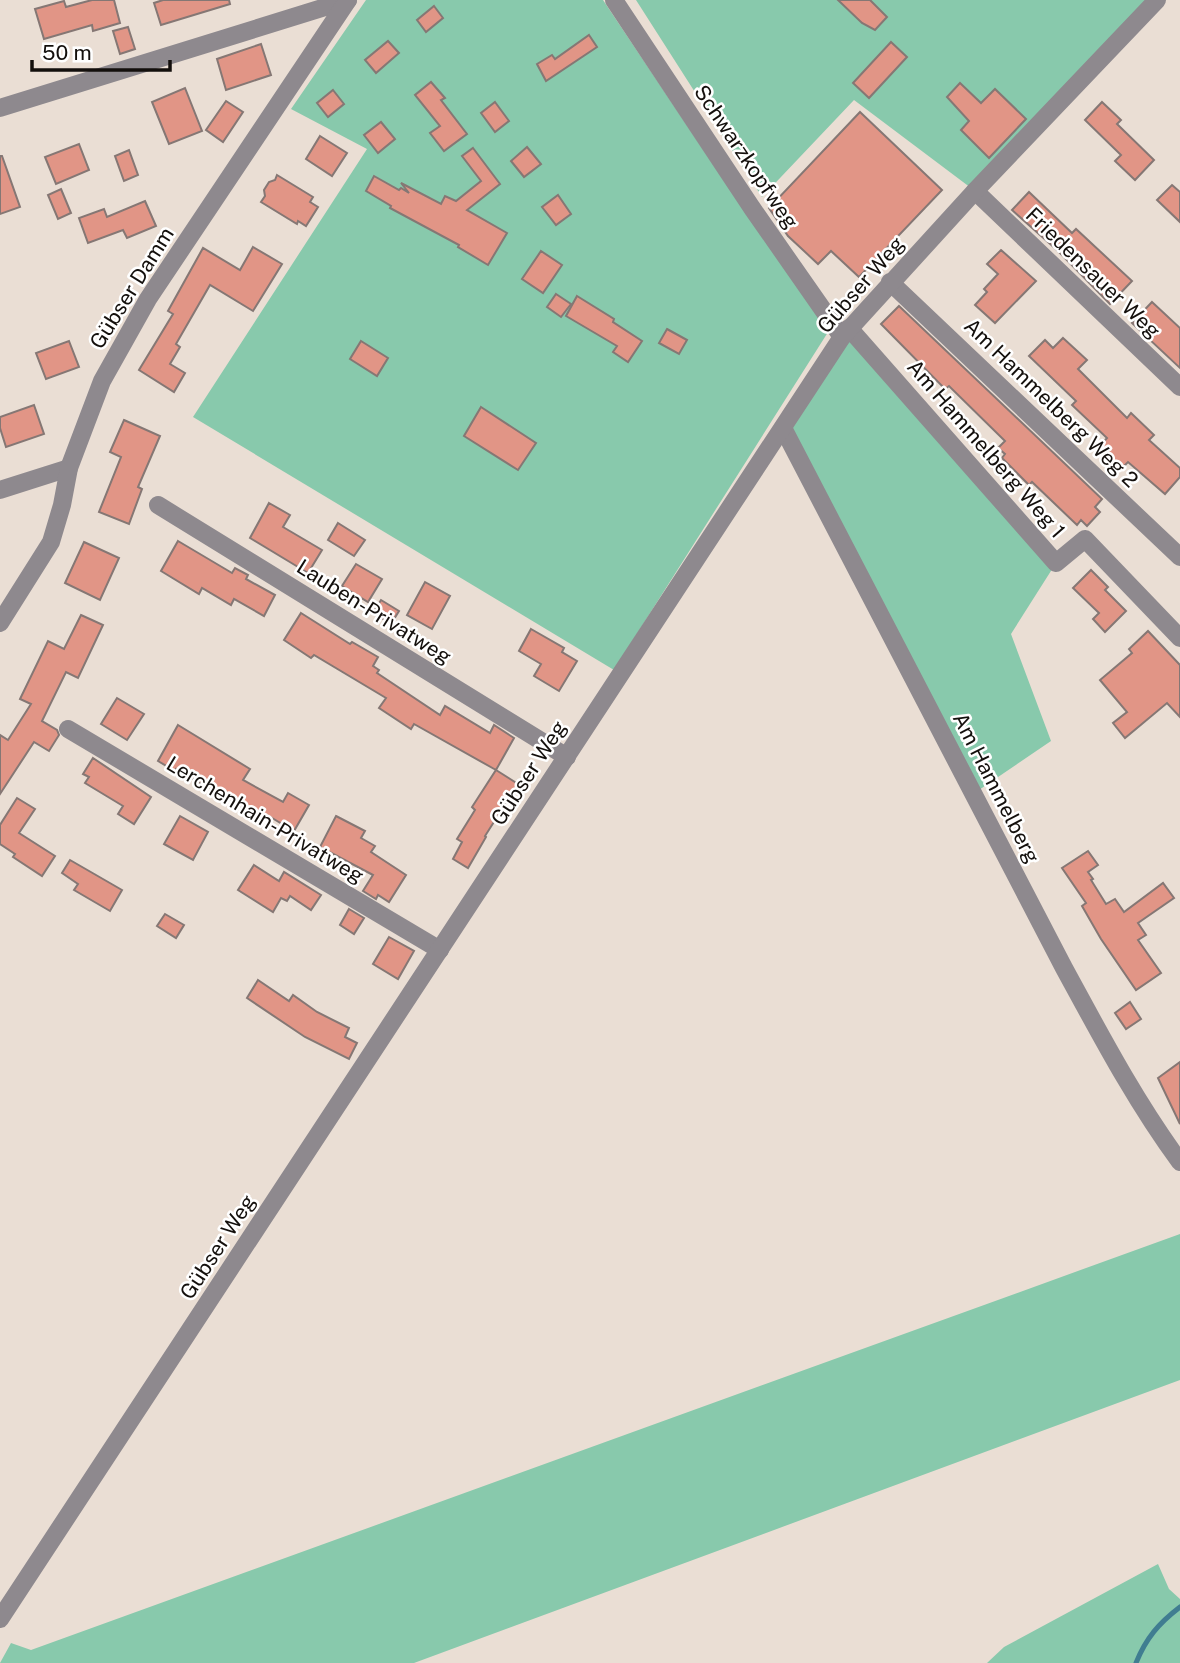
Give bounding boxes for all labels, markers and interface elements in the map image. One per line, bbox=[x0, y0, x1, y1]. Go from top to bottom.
scale bar bbox=[32, 28, 170, 72]
text: 50 m bbox=[42, 40, 92, 65]
street label: Schwarzkopfweg bbox=[689, 80, 804, 233]
street label: Friedensauer Weg bbox=[1021, 202, 1166, 343]
street label: Gübser Damm bbox=[84, 222, 179, 353]
street label: Gübser Weg bbox=[812, 231, 909, 338]
street label: Am Hammelberg Weg 2 bbox=[959, 313, 1143, 492]
street label: Am Hammelberg Weg 1 bbox=[902, 354, 1071, 543]
street label: Lauben-Privatweg bbox=[292, 554, 456, 669]
street label: Am Hammelberg bbox=[948, 708, 1045, 867]
street label: Gübser Weg bbox=[486, 716, 572, 830]
street label: Lerchenhain-Privatweg bbox=[162, 751, 368, 888]
street label: Gübser Weg bbox=[175, 1190, 261, 1304]

